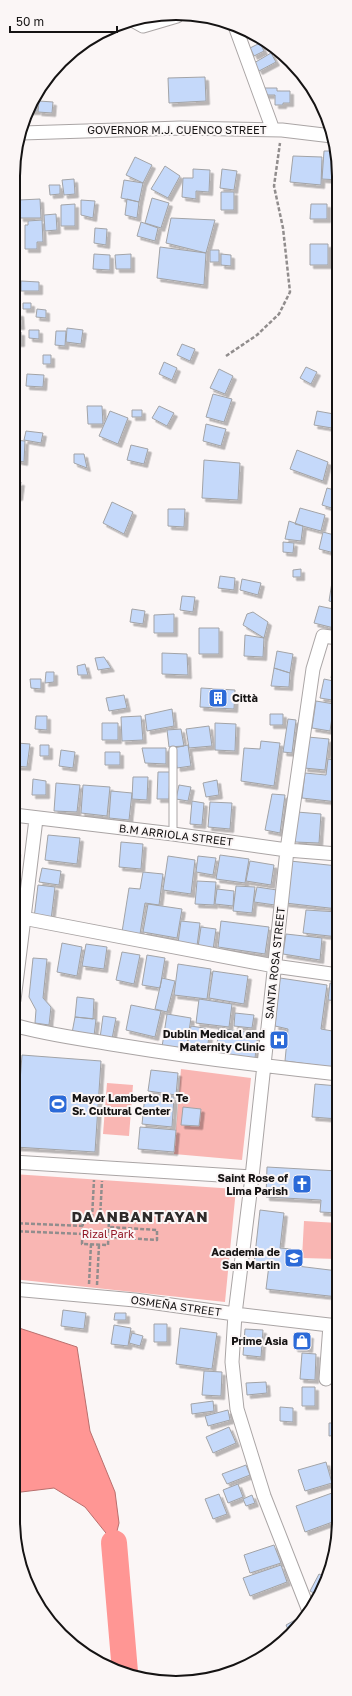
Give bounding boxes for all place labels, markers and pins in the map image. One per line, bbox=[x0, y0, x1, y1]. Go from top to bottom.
building icon: Città bbox=[207, 687, 229, 709]
place label: Città bbox=[232, 691, 258, 704]
place label: Dublin Medical and Maternity Clinic bbox=[163, 1027, 266, 1053]
hospital icon: Dublin Medical and Maternity Clinic bbox=[268, 1029, 290, 1051]
place label: Mayor Lamberto R. Te Sr. Cultural Center bbox=[72, 1091, 189, 1117]
sports icon: Mayor Lamberto R. Te Sr. Cultural Center bbox=[47, 1093, 69, 1115]
place label: Saint Rose of Lima Parish bbox=[217, 1171, 288, 1197]
church icon: Saint Rose of Lima Parish bbox=[291, 1173, 313, 1195]
place label: Academia de San Martin bbox=[211, 1245, 281, 1271]
school or university icon: Academia de San Martin bbox=[283, 1247, 305, 1269]
shop icon: Prime Asia bbox=[291, 1330, 313, 1352]
place label: Prime Asia bbox=[231, 1334, 288, 1347]

